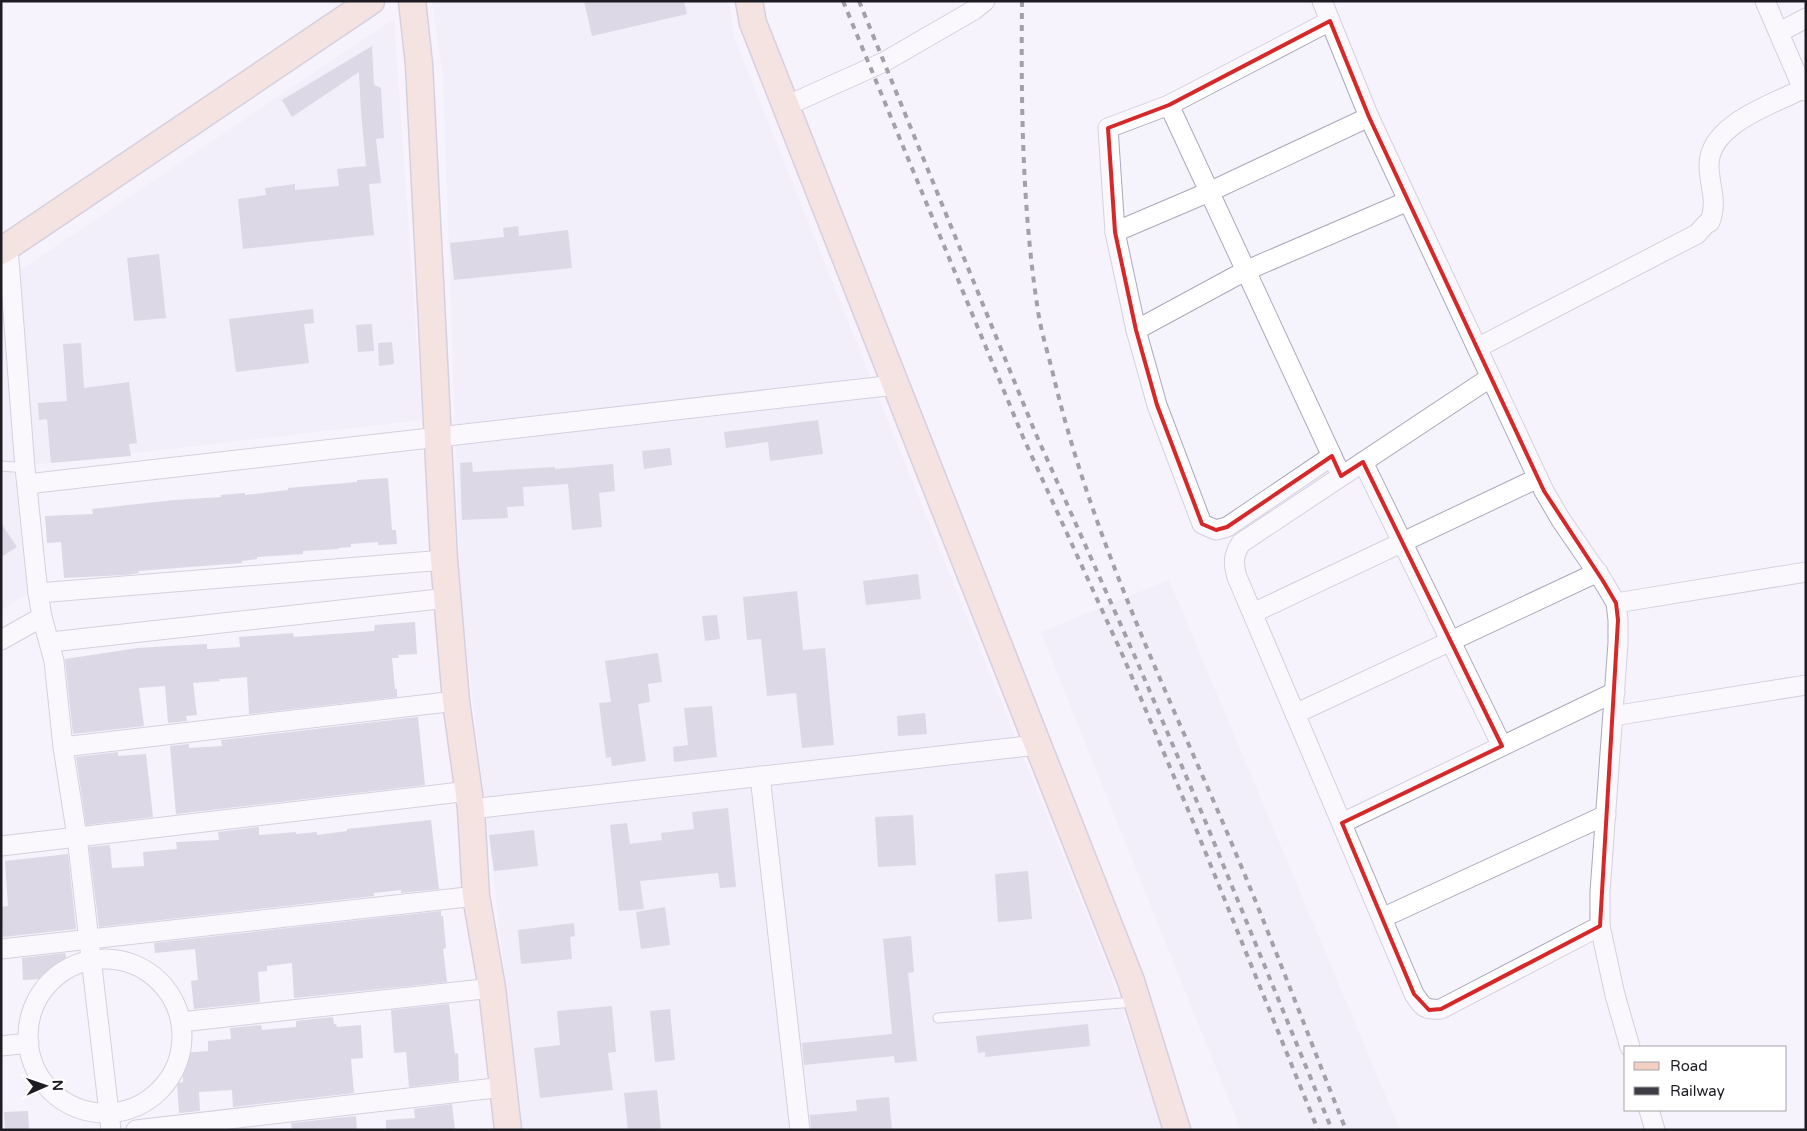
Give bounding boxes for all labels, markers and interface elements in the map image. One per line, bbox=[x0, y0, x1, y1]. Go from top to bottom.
legend bbox=[1624, 1046, 1787, 1111]
text: Road bbox=[1670, 1057, 1708, 1075]
north arrow bbox=[20, 1061, 70, 1111]
text: N bbox=[49, 1080, 66, 1091]
text: Railway bbox=[1670, 1082, 1725, 1100]

